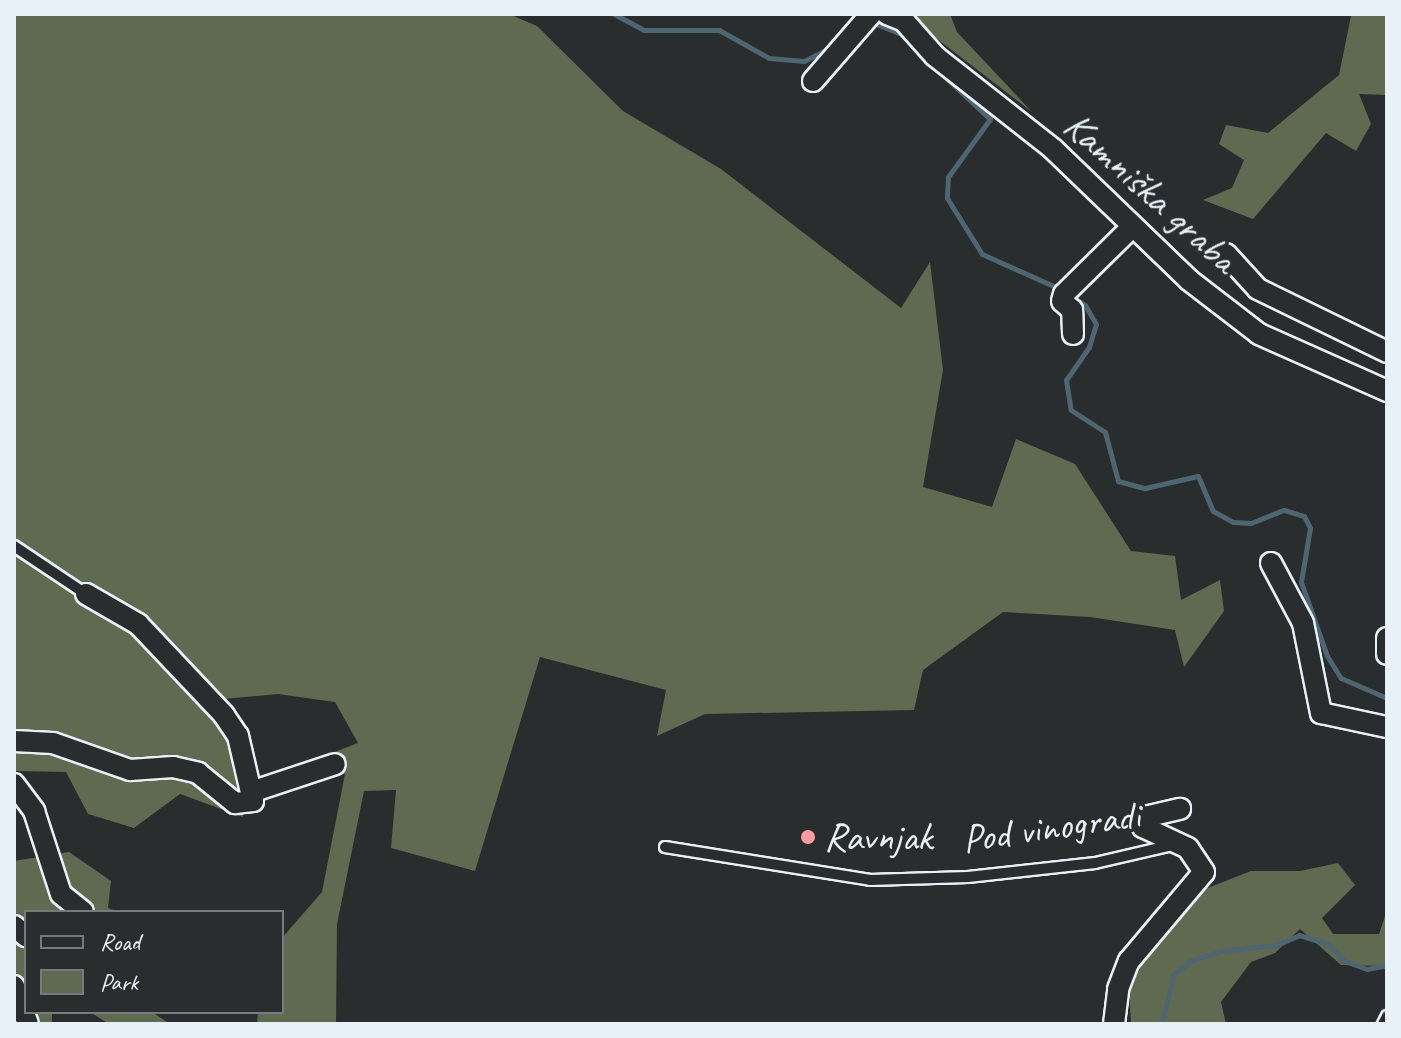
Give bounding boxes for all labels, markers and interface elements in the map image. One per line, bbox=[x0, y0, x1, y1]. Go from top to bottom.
street label: Kamniška graba bbox=[1054, 101, 1248, 283]
street label: Pod vinogradi bbox=[959, 791, 1143, 863]
place label: Ravnjak bbox=[824, 813, 932, 861]
marker: Ravnjak bbox=[799, 828, 817, 846]
legend bbox=[24, 910, 284, 1014]
text: Road bbox=[100, 927, 140, 957]
text: Park bbox=[100, 967, 138, 997]

